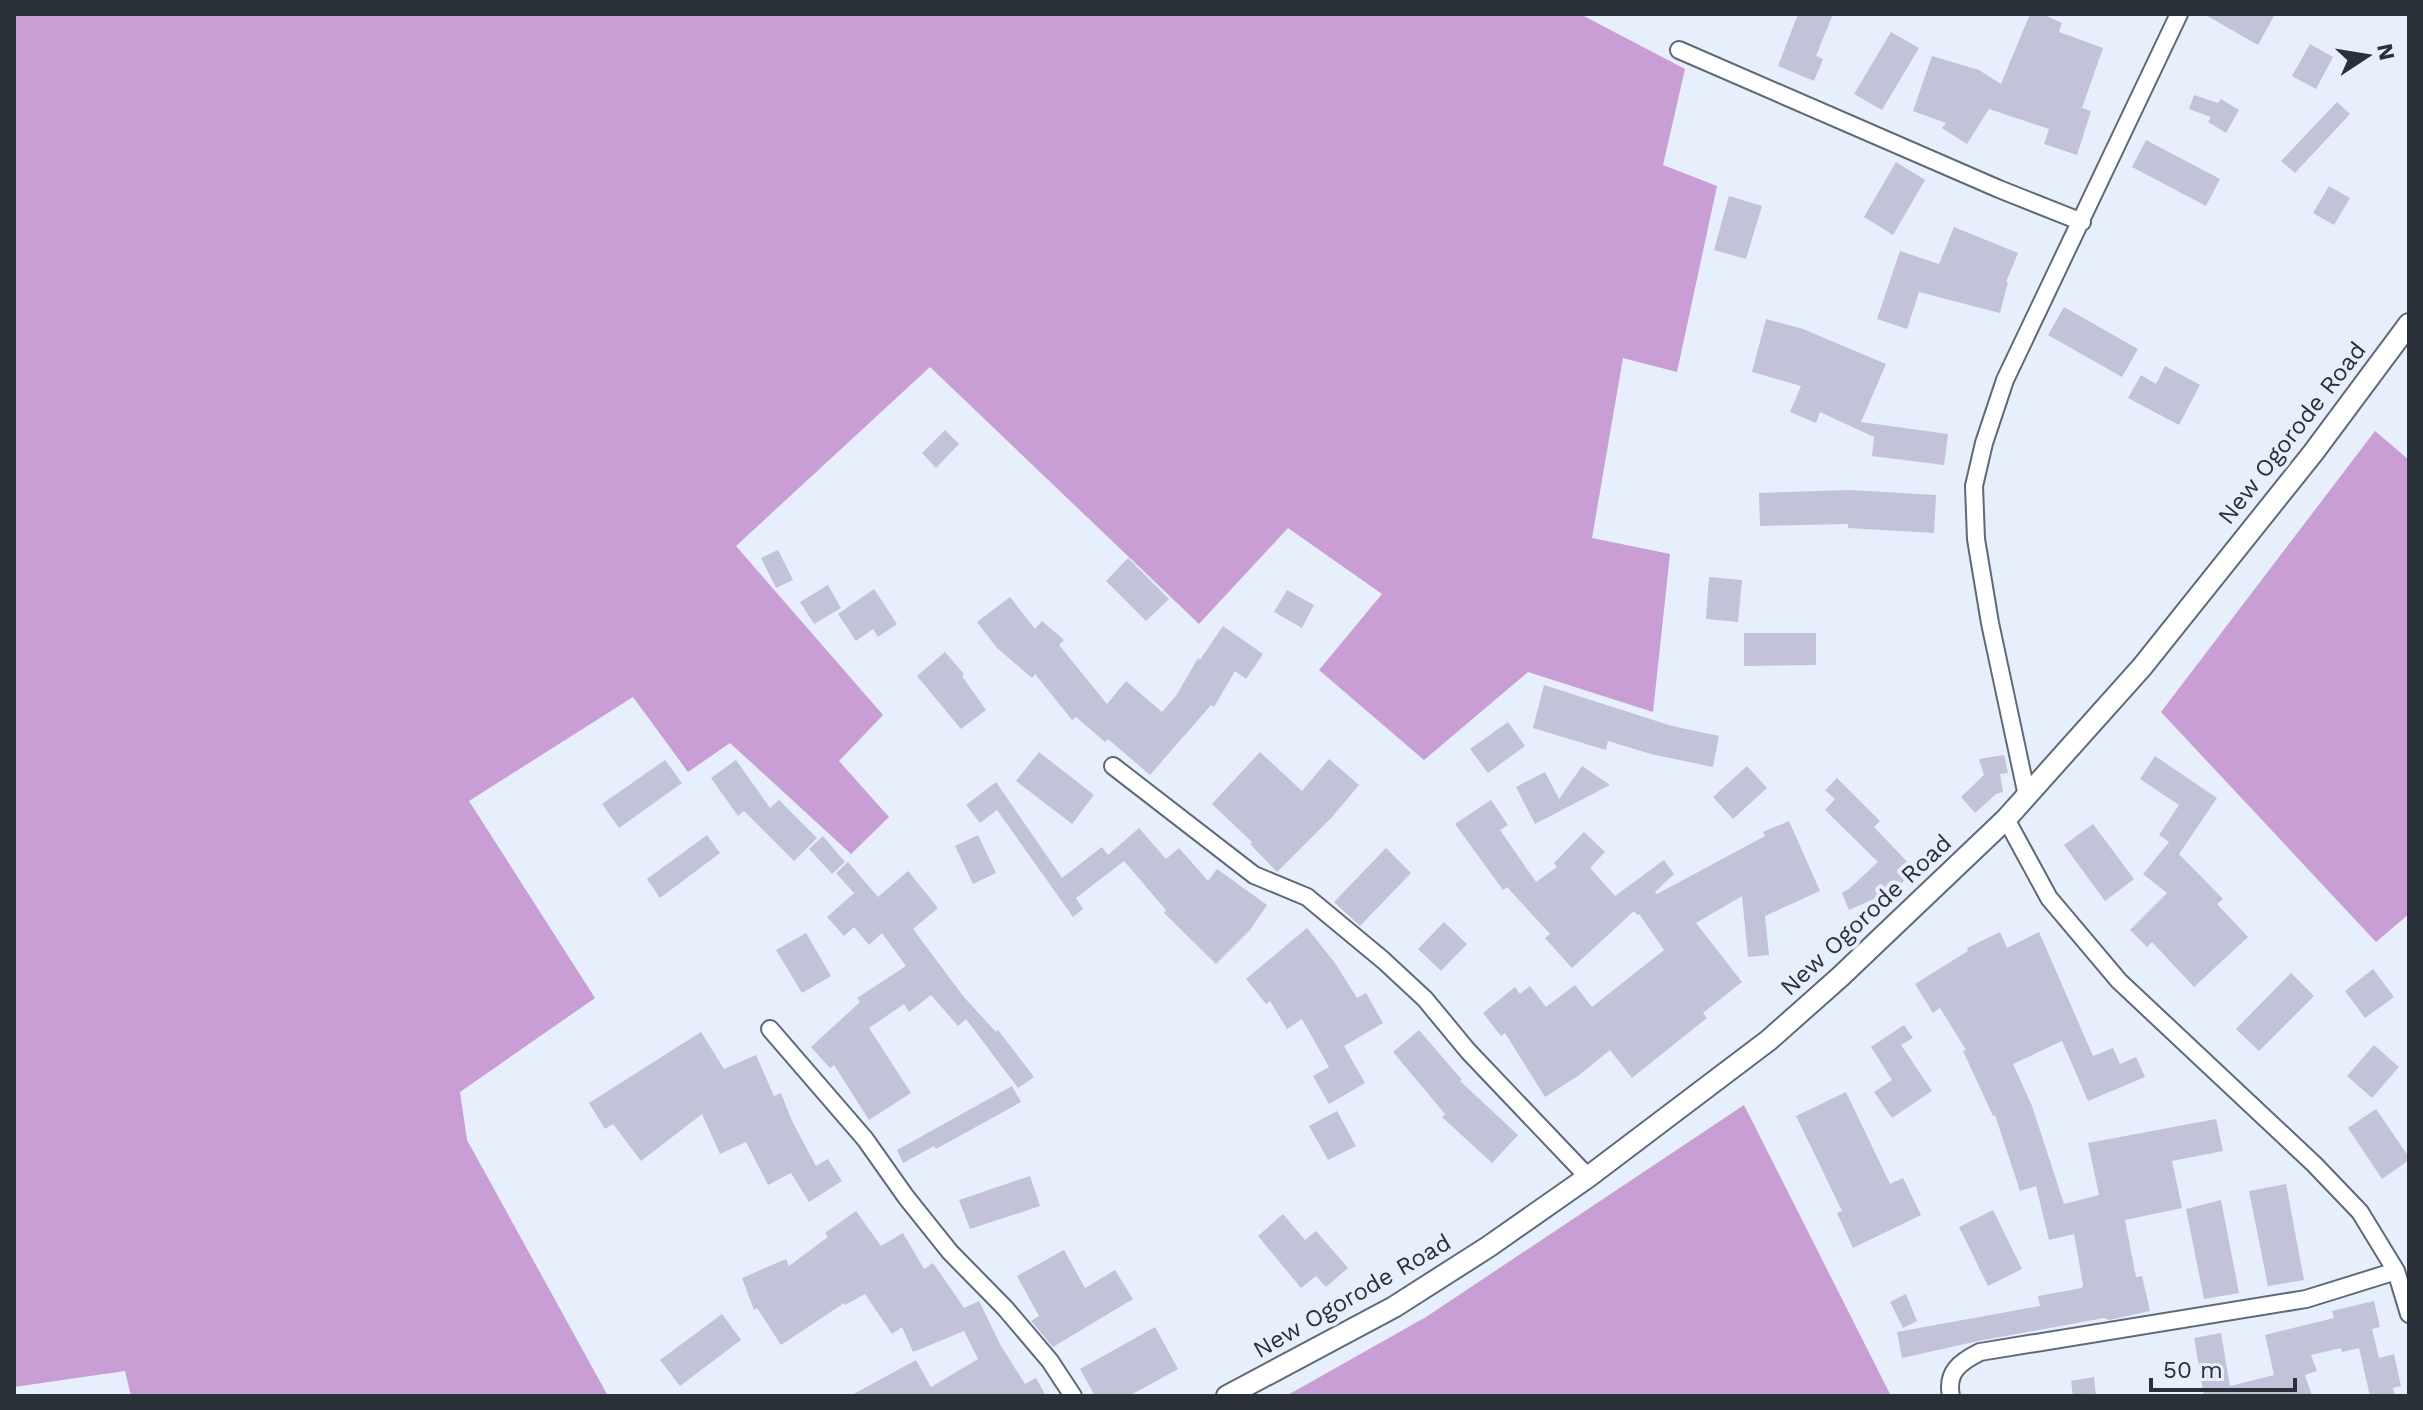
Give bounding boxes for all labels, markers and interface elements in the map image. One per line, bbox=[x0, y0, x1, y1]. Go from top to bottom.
north arrow bbox=[2327, 16, 2407, 96]
text: N bbox=[2372, 41, 2400, 63]
street label: New Ogorode Road bbox=[2212, 336, 2372, 530]
street label: New Ogorode Road bbox=[1775, 829, 1957, 1001]
street label: New Ogorode Road bbox=[1248, 1228, 1456, 1364]
scale bar bbox=[2151, 1342, 2295, 1392]
text: 50 m bbox=[2163, 1356, 2223, 1384]

